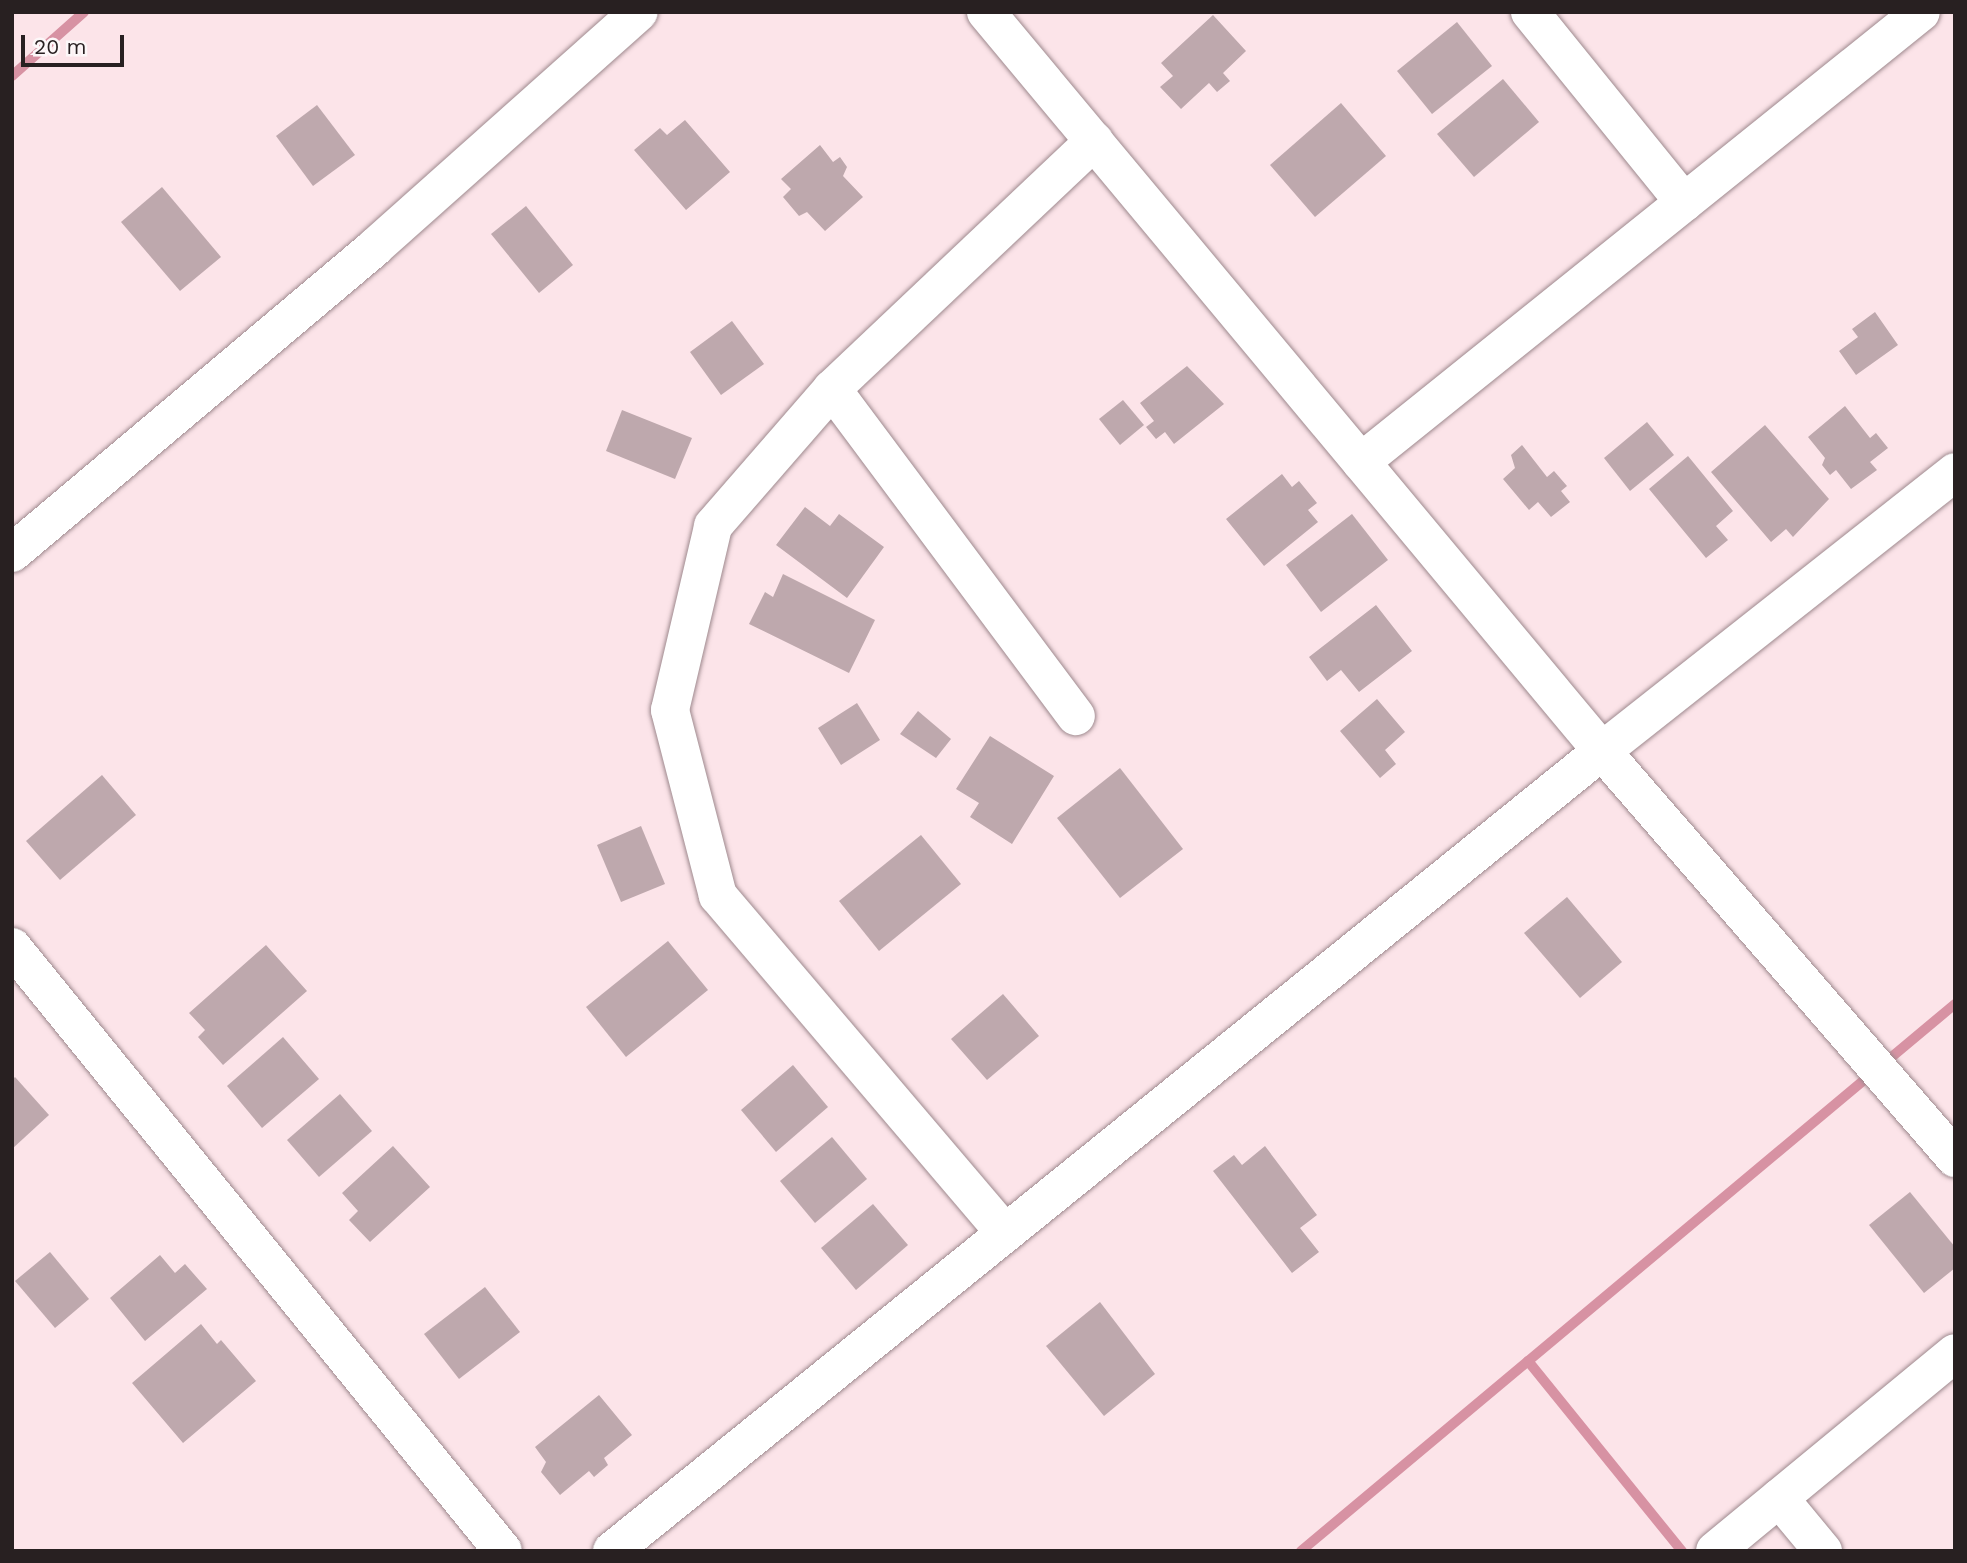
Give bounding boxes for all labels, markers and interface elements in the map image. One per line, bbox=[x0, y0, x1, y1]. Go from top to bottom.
scale bar bbox=[24, 21, 128, 65]
text: 20 m bbox=[34, 34, 86, 59]

